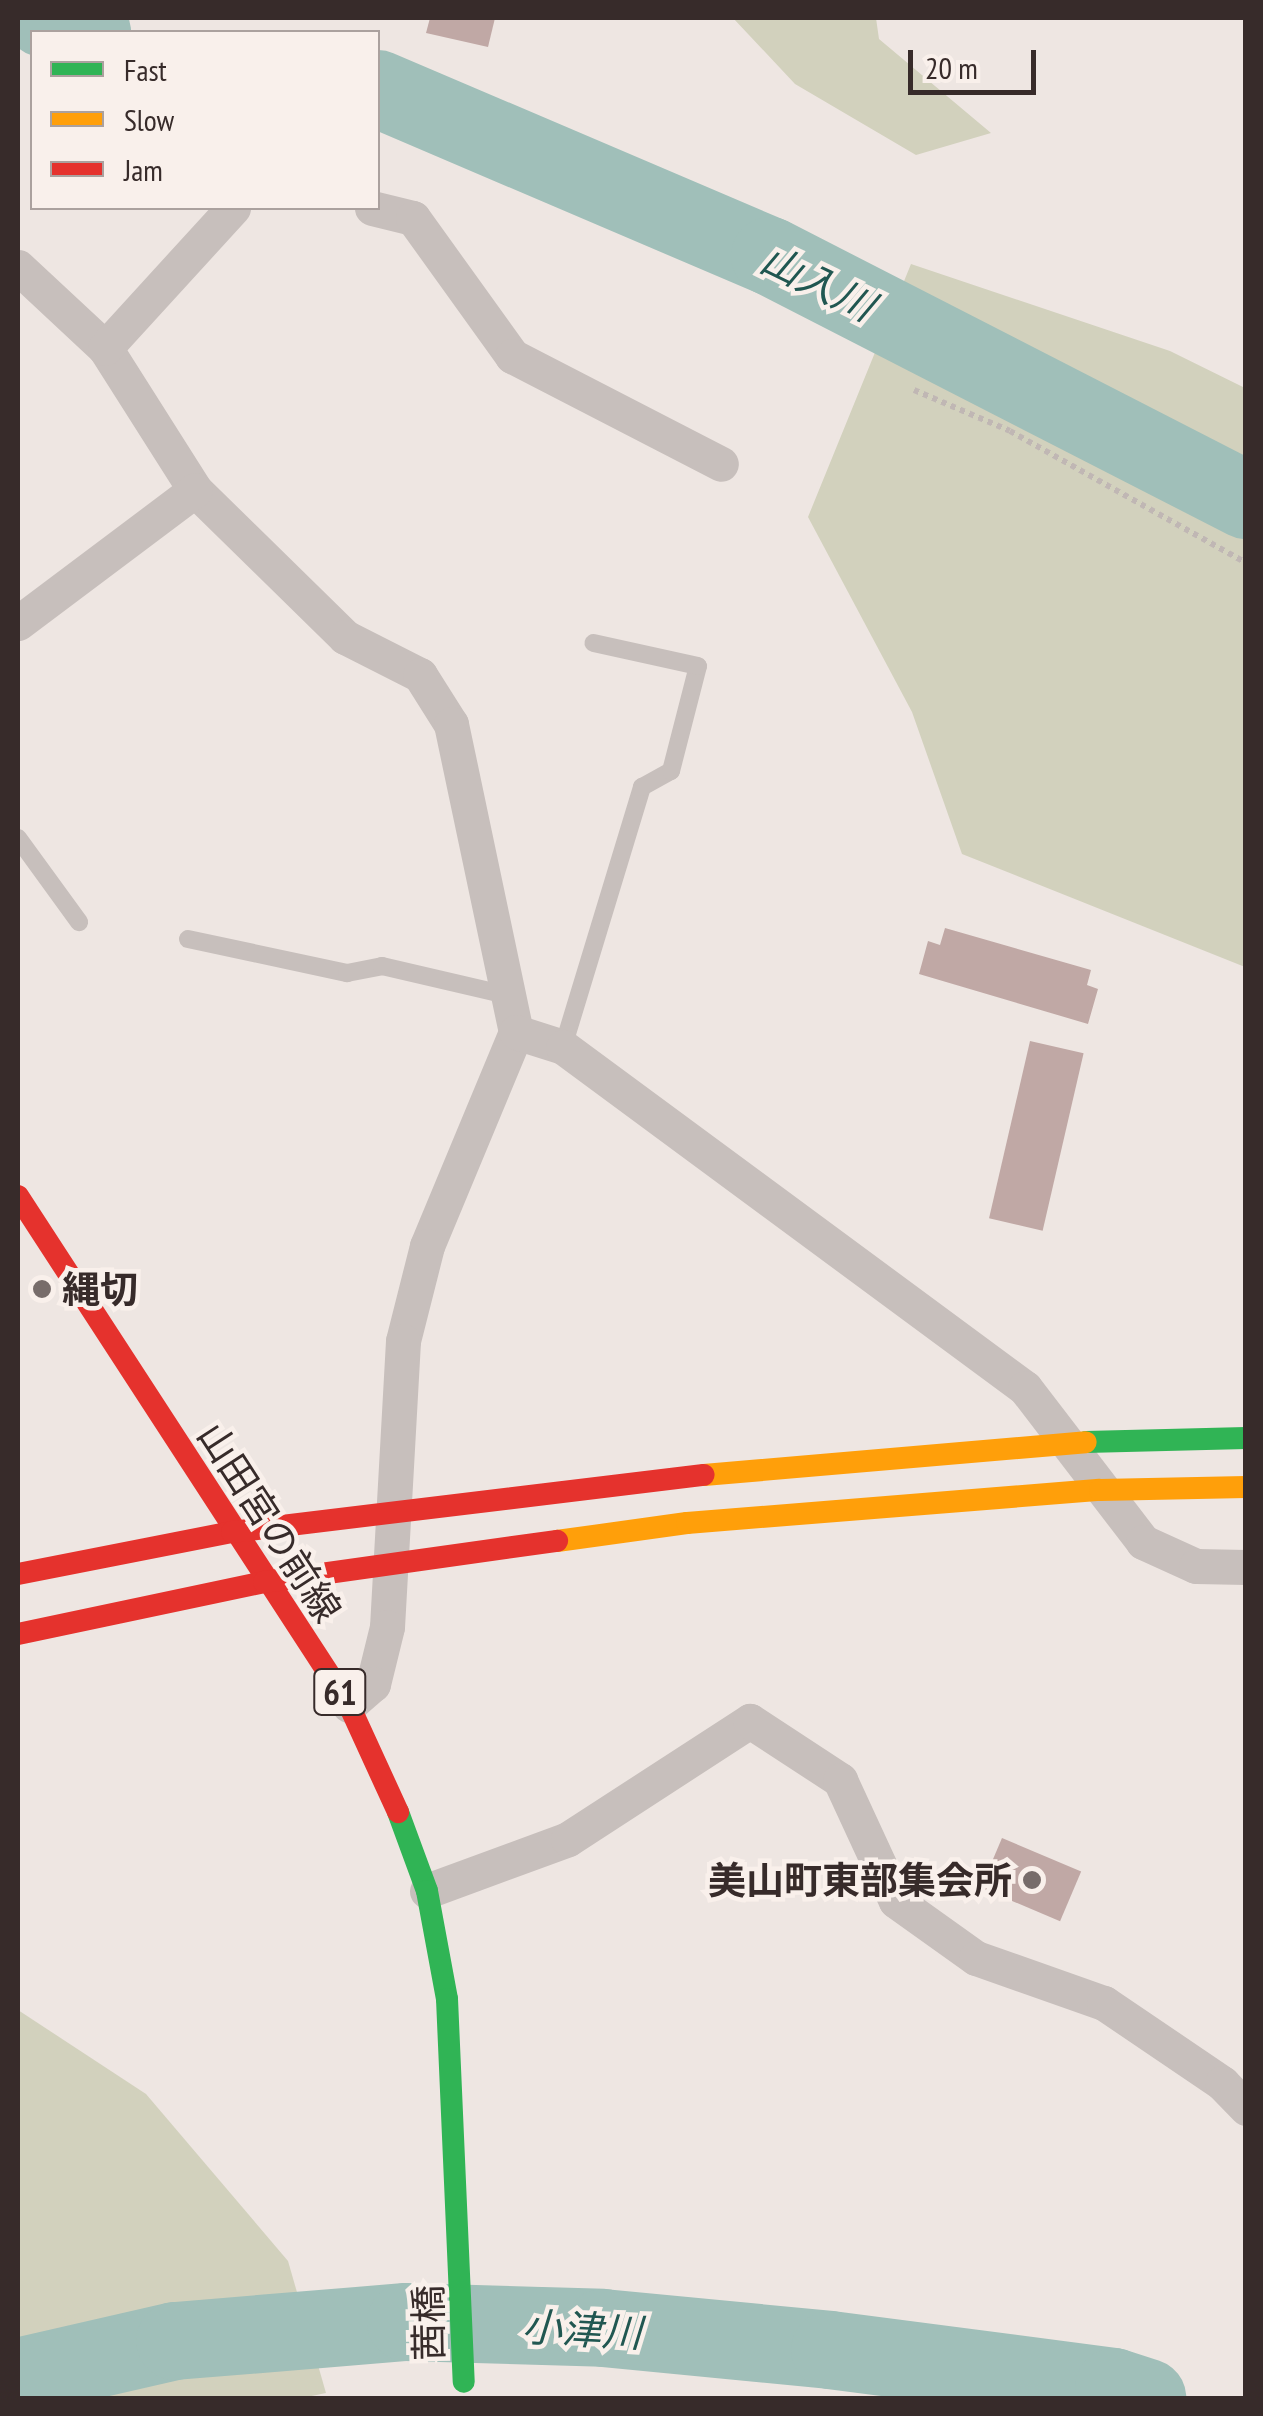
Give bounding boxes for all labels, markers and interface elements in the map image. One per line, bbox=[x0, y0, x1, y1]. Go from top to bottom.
legend bbox=[30, 30, 380, 210]
scale bar bbox=[913, 30, 1040, 92]
text: 20 m bbox=[925, 48, 978, 87]
text: Fast bbox=[124, 50, 167, 89]
text: Slow bbox=[124, 100, 174, 139]
text: Jam bbox=[124, 150, 163, 189]
water label: 山入川 bbox=[754, 234, 882, 330]
place label: 縄切 bbox=[62, 1266, 138, 1312]
marker: 縄切 bbox=[31, 1278, 53, 1300]
street label: 山田宮の前線 bbox=[189, 1414, 351, 1630]
road number: 61 bbox=[312, 1662, 368, 1722]
place label: 美山町東部集会所 bbox=[708, 1857, 1012, 1903]
marker: 美山町東部集会所 bbox=[1021, 1869, 1043, 1891]
street label: 茜橋 bbox=[405, 2285, 451, 2361]
water label: 小津川 bbox=[521, 2302, 643, 2356]

